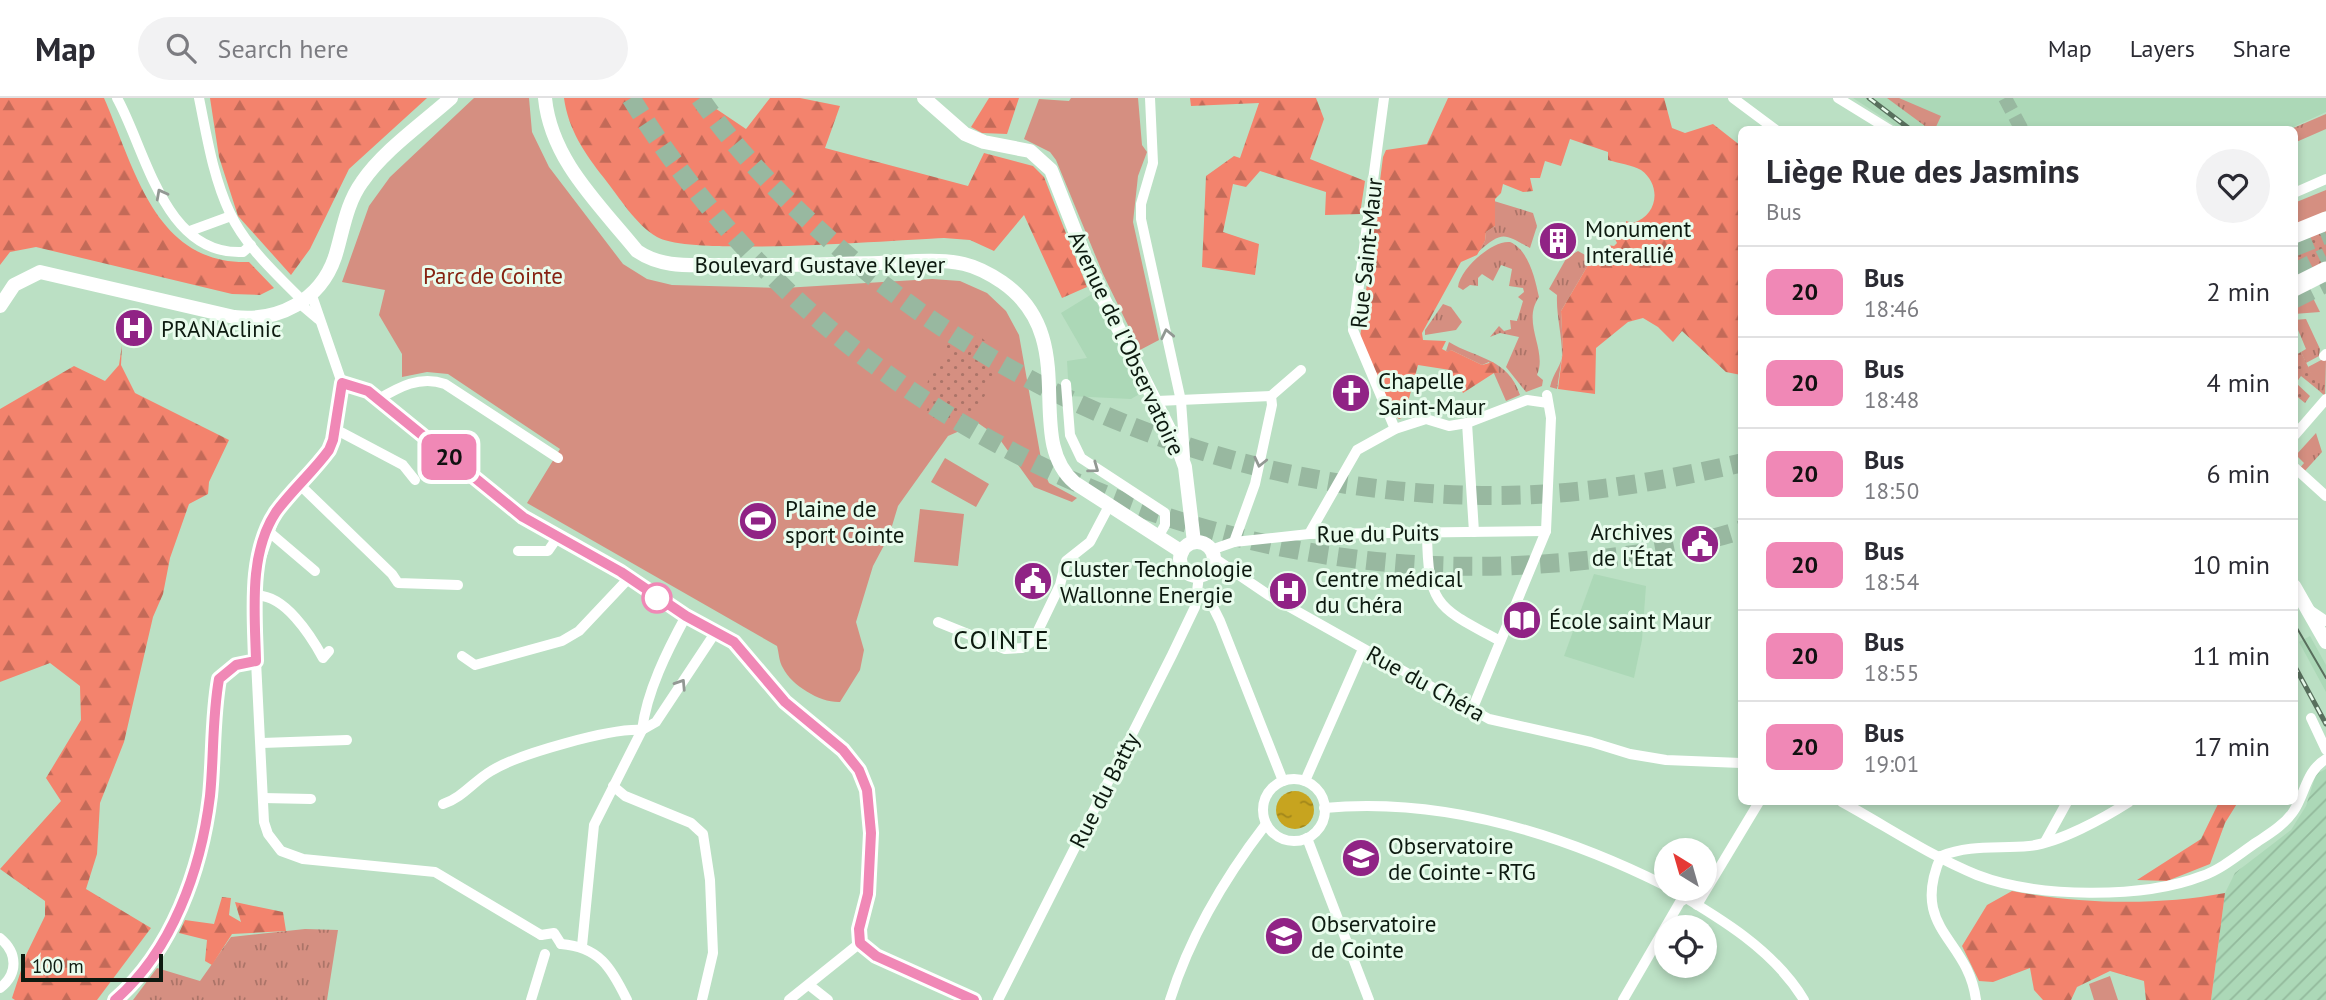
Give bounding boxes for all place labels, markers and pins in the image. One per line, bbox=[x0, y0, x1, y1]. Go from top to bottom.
place label: Monument Interallié bbox=[1585, 214, 1691, 269]
building icon: Monument Interallié bbox=[1537, 220, 1579, 262]
hospital icon: PRANAclinic bbox=[113, 307, 155, 349]
place label: PRANAclinic bbox=[161, 314, 281, 343]
place label: Chapelle Saint-Maur bbox=[1378, 366, 1486, 421]
church icon: Chapelle Saint-Maur bbox=[1330, 372, 1372, 414]
place label: Plaine de sport Cointe bbox=[785, 494, 905, 549]
sports icon: Plaine de sport Cointe bbox=[737, 500, 779, 542]
place label: Archives de l'État bbox=[1590, 517, 1673, 572]
public building icon: Archives de l'État bbox=[1679, 523, 1721, 565]
place label: Cluster Technologie Wallonne Energie bbox=[1060, 554, 1253, 609]
public building icon: Cluster Technologie Wallonne Energie bbox=[1012, 560, 1054, 602]
place label: Centre médical du Chéra bbox=[1315, 564, 1463, 619]
hospital icon: Centre médical du Chéra bbox=[1267, 570, 1309, 612]
unlabelled marker bbox=[642, 583, 672, 613]
library icon: École saint Maur bbox=[1501, 599, 1543, 641]
place label: École saint Maur bbox=[1549, 606, 1712, 635]
place label: Observatoire de Cointe - RTG bbox=[1388, 831, 1536, 886]
school or university icon: Observatoire de Cointe - RTG bbox=[1340, 837, 1382, 879]
place label: Observatoire de Cointe bbox=[1311, 909, 1436, 964]
school or university icon: Observatoire de Cointe bbox=[1263, 915, 1305, 957]

